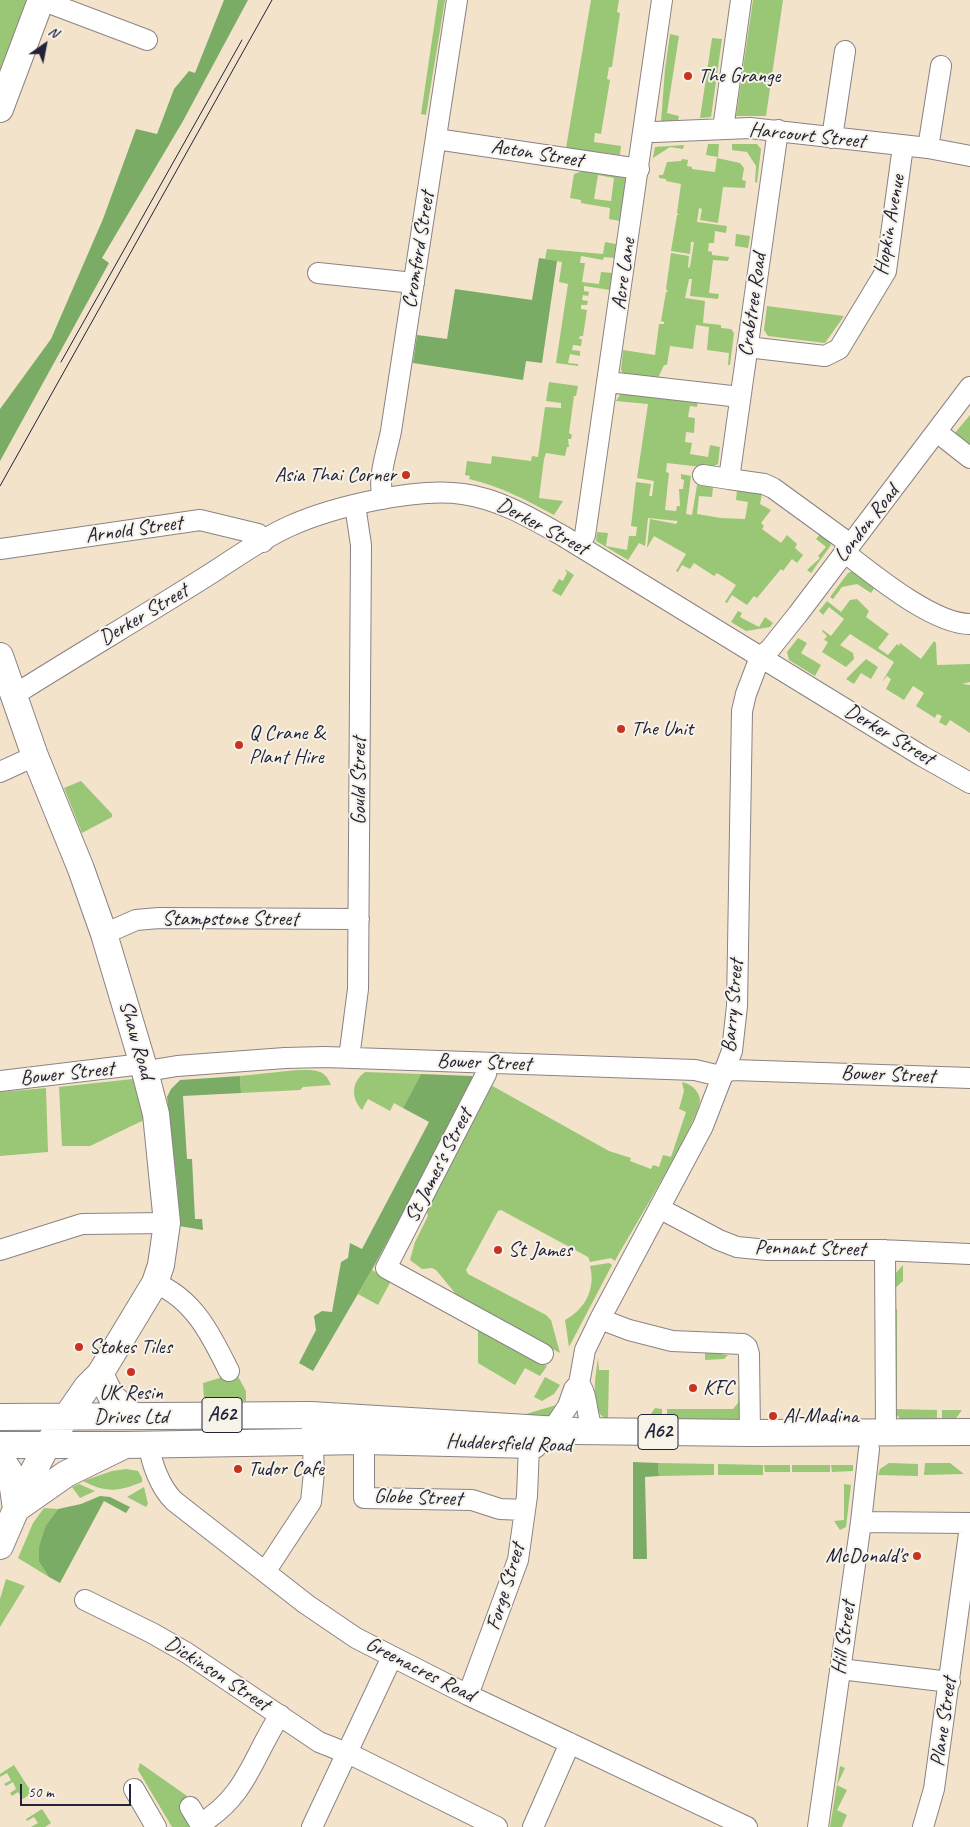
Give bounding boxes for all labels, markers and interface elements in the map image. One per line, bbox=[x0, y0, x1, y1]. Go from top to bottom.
north arrow bbox=[20, 20, 70, 70]
text: N bbox=[45, 23, 62, 41]
place label: The Grange bbox=[698, 63, 780, 89]
marker: The Grange bbox=[682, 70, 694, 82]
street label: Harcourt Street bbox=[748, 117, 866, 155]
street label: Acton Street bbox=[489, 134, 585, 174]
street label: Hopkin Avenue bbox=[869, 173, 911, 277]
street label: Cromford Street bbox=[397, 190, 441, 310]
street label: Acre Lane bbox=[607, 237, 641, 311]
street label: Crabtree Road bbox=[733, 252, 773, 358]
place label: Asia Thai Corner bbox=[274, 462, 396, 488]
marker: Asia Thai Corner bbox=[400, 469, 412, 481]
street label: London Road bbox=[829, 480, 905, 568]
street label: Derker Street bbox=[492, 492, 592, 562]
street label: Arnold Street bbox=[84, 511, 184, 549]
street label: Derker Street bbox=[95, 579, 193, 651]
street label: Derker Street bbox=[840, 699, 938, 771]
place label: The Unit bbox=[631, 716, 693, 742]
place label: Q Crane & Plant Hire bbox=[249, 720, 324, 770]
marker: The Unit bbox=[615, 723, 627, 735]
street label: Gould Street bbox=[346, 737, 372, 825]
marker: Q Crane & Plant Hire bbox=[233, 739, 245, 751]
street label: Stampstone Street bbox=[162, 906, 298, 932]
street label: Barry Street bbox=[716, 958, 750, 1054]
street label: Shaw Road bbox=[113, 998, 159, 1082]
street label: Bower Street bbox=[436, 1049, 532, 1077]
street label: Bower Street bbox=[19, 1057, 115, 1091]
street label: Bower Street bbox=[840, 1061, 936, 1089]
street label: St James's Street bbox=[400, 1105, 478, 1227]
street label: Pennant Street bbox=[754, 1235, 866, 1263]
place label: St James bbox=[508, 1237, 572, 1263]
marker: St James bbox=[492, 1244, 504, 1256]
place label: Stokes Tiles bbox=[89, 1334, 172, 1360]
marker: Stokes Tiles bbox=[73, 1341, 85, 1353]
marker: UK Resin Drives Ltd bbox=[125, 1366, 137, 1378]
place label: KFC bbox=[703, 1375, 734, 1401]
place label: UK Resin Drives Ltd bbox=[94, 1380, 168, 1430]
marker: KFC bbox=[687, 1382, 699, 1394]
road number: A62 bbox=[202, 1398, 242, 1432]
place label: Al-Madina bbox=[783, 1403, 858, 1429]
marker: Al-Madina bbox=[767, 1410, 779, 1422]
road number: A62 bbox=[638, 1414, 678, 1450]
street label: Huddersfield Road bbox=[446, 1429, 572, 1459]
place label: Tudor Cafe bbox=[248, 1456, 324, 1482]
marker: Tudor Cafe bbox=[232, 1463, 244, 1475]
street label: Globe Street bbox=[373, 1484, 463, 1512]
street label: Forge Street bbox=[481, 1541, 531, 1633]
place label: McDonald's bbox=[826, 1543, 907, 1569]
marker: McDonald's bbox=[911, 1550, 923, 1562]
street label: Hill Street bbox=[826, 1600, 862, 1676]
street label: Dickinson Street bbox=[160, 1631, 274, 1717]
street label: Greenacres Road bbox=[361, 1632, 479, 1708]
street label: Plane Street bbox=[925, 1676, 963, 1768]
scale bar bbox=[22, 1774, 134, 1806]
text: 50 m bbox=[28, 1783, 54, 1802]

